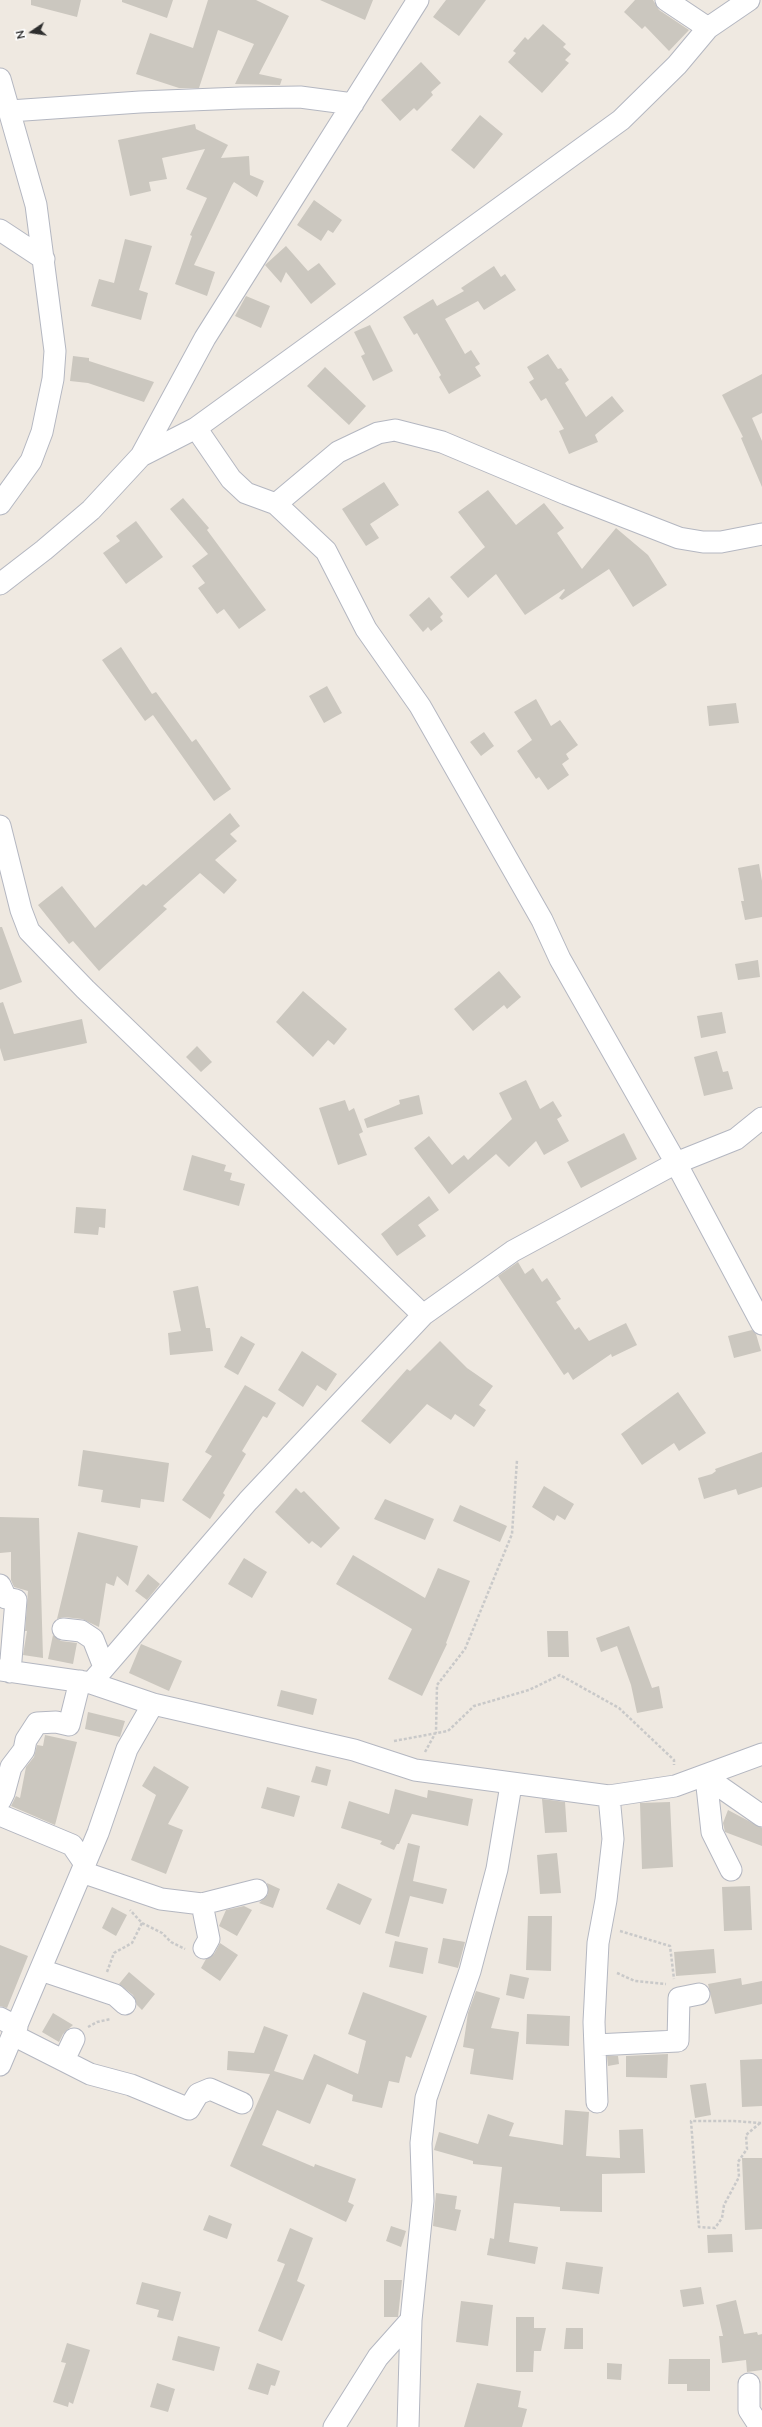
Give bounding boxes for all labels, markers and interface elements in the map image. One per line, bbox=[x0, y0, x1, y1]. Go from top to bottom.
north arrow bbox=[12, 12, 52, 52]
text: N bbox=[13, 29, 27, 40]

